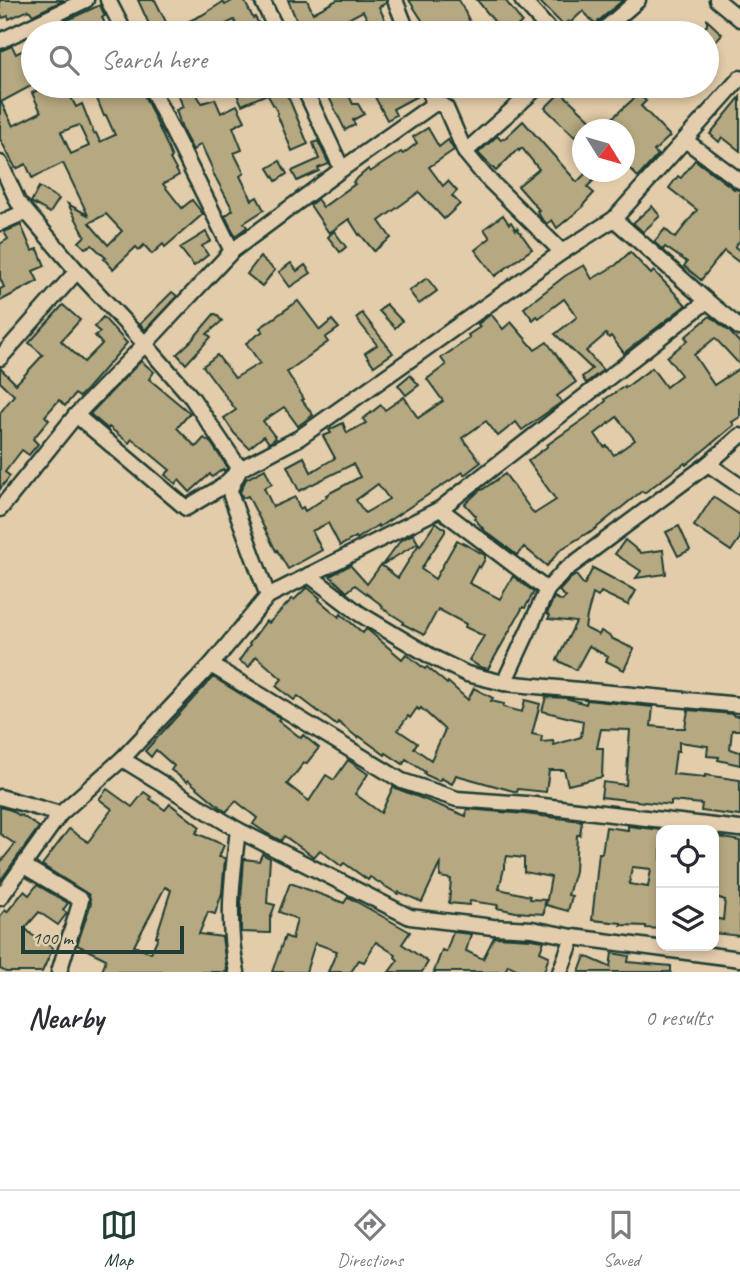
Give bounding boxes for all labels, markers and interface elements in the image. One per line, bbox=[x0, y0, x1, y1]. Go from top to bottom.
search box bbox=[21, 21, 719, 98]
icon: search bbox=[45, 41, 83, 79]
text: Search here bbox=[101, 43, 207, 76]
north arrow bbox=[572, 119, 635, 182]
map controls bbox=[656, 825, 719, 951]
button: locate bbox=[656, 825, 719, 888]
button: layers bbox=[656, 888, 719, 951]
scale bar bbox=[21, 923, 184, 955]
text: 100 m bbox=[32, 926, 73, 950]
text: Nearby bbox=[28, 999, 104, 1037]
text: 0 results bbox=[645, 1003, 712, 1032]
tab: Map bbox=[100, 1206, 138, 1272]
tab: Directions bbox=[337, 1206, 403, 1272]
tab: Saved bbox=[602, 1206, 640, 1272]

